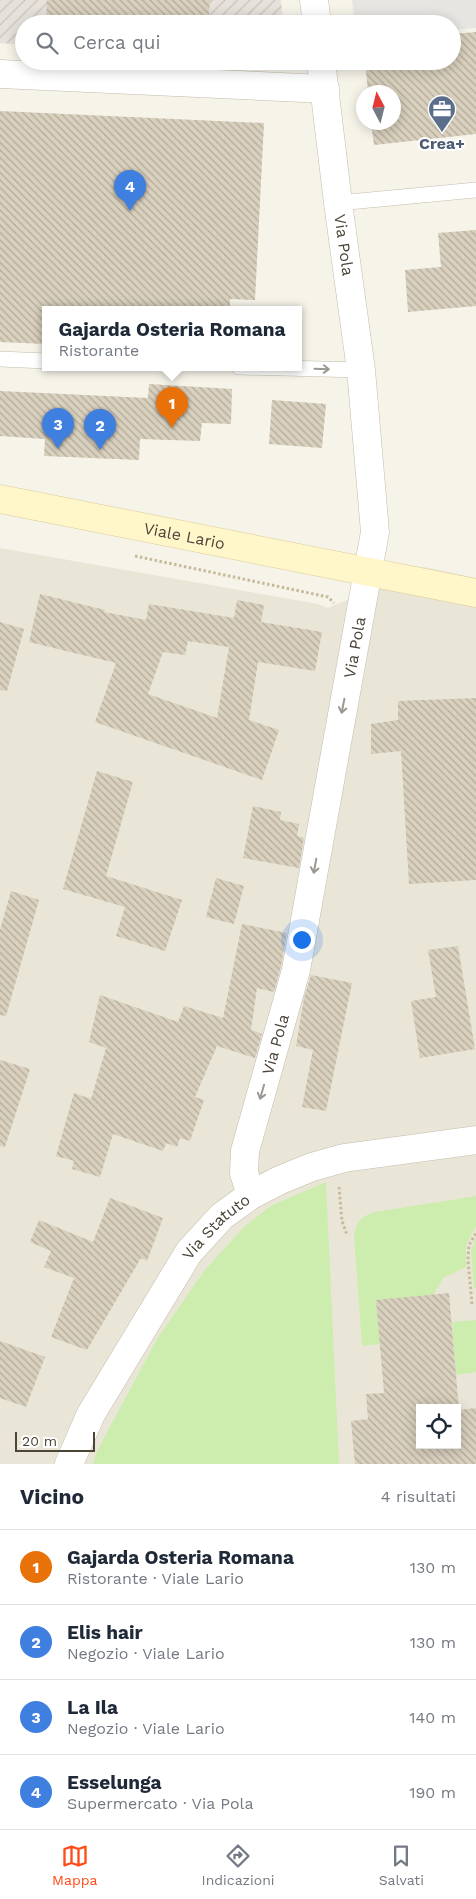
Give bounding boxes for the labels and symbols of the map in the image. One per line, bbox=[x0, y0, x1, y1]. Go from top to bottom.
north arrow bbox=[356, 85, 401, 130]
office icon: Crea+ bbox=[427, 94, 457, 133]
place label: Crea+ bbox=[419, 134, 465, 153]
pin: 4 bbox=[114, 170, 146, 211]
street label: Via Pola bbox=[330, 213, 358, 277]
one-way arrow bbox=[314, 364, 330, 374]
pin: 1 bbox=[156, 387, 188, 428]
pin: 3 bbox=[42, 408, 74, 449]
pin: 2 bbox=[84, 409, 116, 450]
street label: Viale Lario bbox=[142, 518, 227, 553]
street label: Via Pola bbox=[339, 615, 369, 680]
one-way arrow bbox=[338, 697, 348, 713]
one-way arrow bbox=[309, 857, 319, 873]
your location bbox=[289, 927, 315, 953]
street label: Via Pola bbox=[258, 1012, 293, 1077]
one-way arrow bbox=[256, 1083, 266, 1099]
street label: Via Statuto bbox=[177, 1190, 253, 1263]
scale bar bbox=[15, 1429, 95, 1452]

